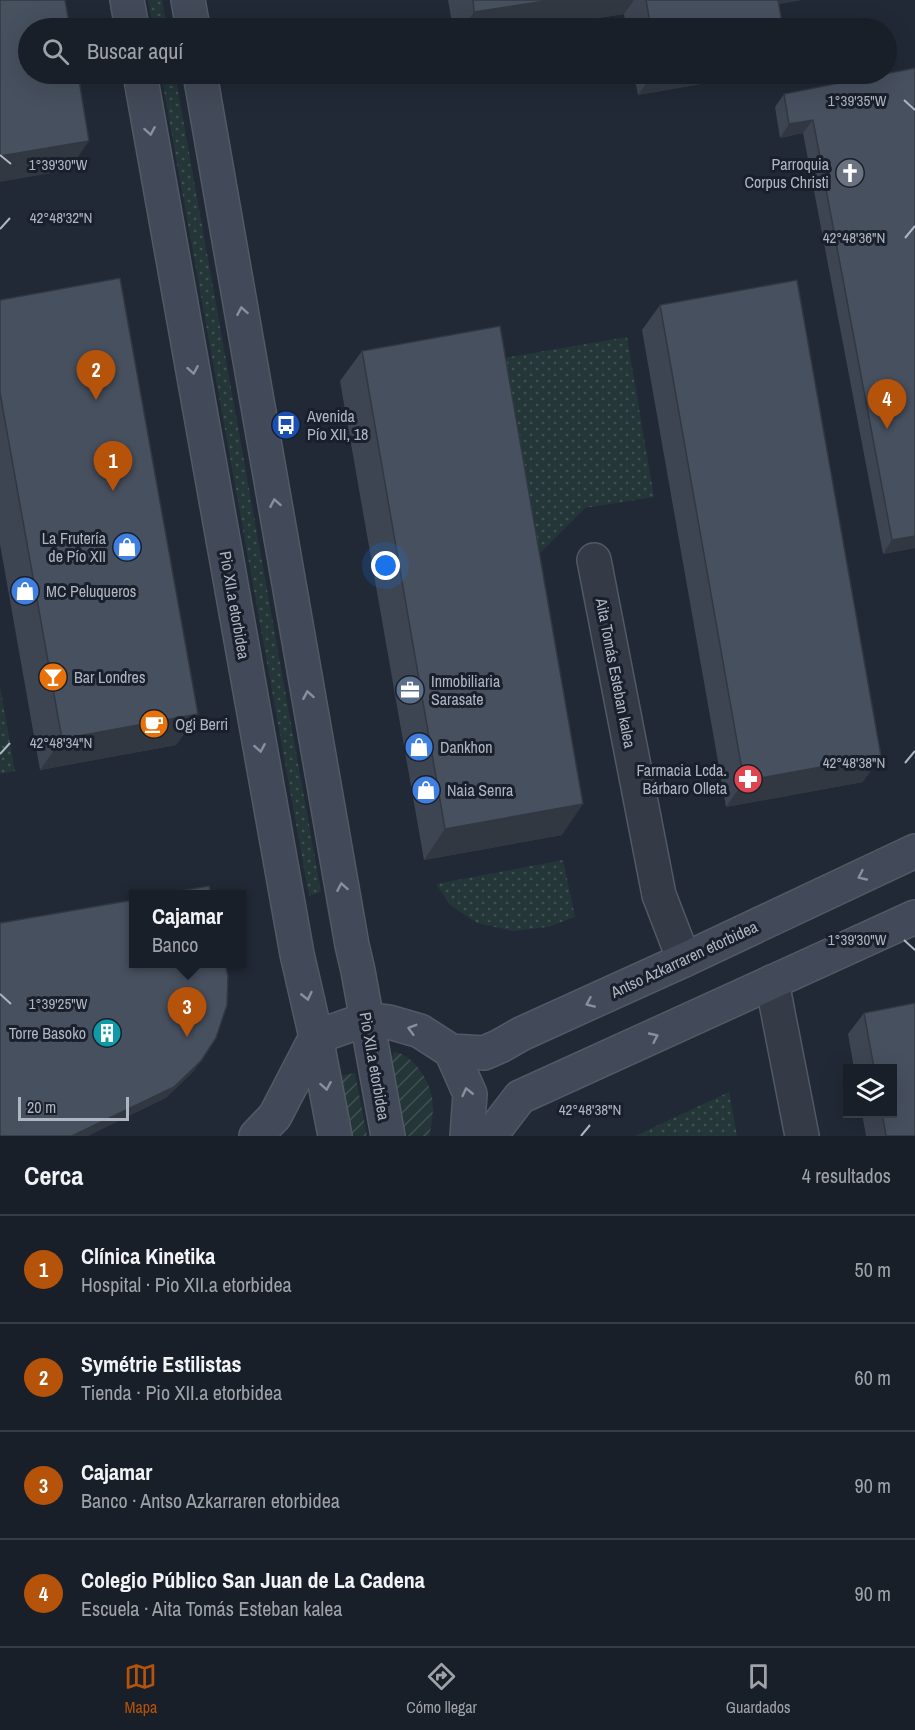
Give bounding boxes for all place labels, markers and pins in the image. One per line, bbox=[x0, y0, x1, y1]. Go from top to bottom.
place label: Parroquia Corpus Christi bbox=[744, 153, 830, 193]
church icon: Parroquia Corpus Christi bbox=[834, 157, 866, 189]
pin: 2 bbox=[76, 350, 116, 400]
pin: 4 bbox=[868, 380, 906, 429]
place label: Avenida Pío XII, 18 bbox=[306, 405, 368, 445]
bus stop icon: Avenida Pío XII, 18 bbox=[270, 409, 302, 441]
pin: 1 bbox=[94, 442, 132, 491]
place label: La Frutería de Pío XII bbox=[42, 527, 107, 567]
shop icon: La Frutería de Pío XII bbox=[111, 531, 143, 563]
shop icon: MC Peluqueros bbox=[9, 575, 41, 607]
place label: MC Peluqueros bbox=[46, 580, 136, 602]
bar icon: Bar Londres bbox=[37, 661, 69, 693]
place label: Bar Londres bbox=[74, 666, 145, 688]
place label: Inmobiliaria Sarasate bbox=[431, 670, 501, 710]
office icon: Inmobiliaria Sarasate bbox=[394, 674, 426, 706]
cafe icon: Ogi Berri bbox=[138, 708, 170, 740]
place label: Ogi Berri bbox=[175, 713, 228, 735]
shop icon: Dankhon bbox=[403, 731, 435, 763]
place label: Dankhon bbox=[440, 736, 493, 758]
place label: Farmacia Lcda. Bárbaro Olleta bbox=[636, 759, 728, 799]
pharmacy icon: Farmacia Lcda. Bárbaro Olleta bbox=[732, 763, 764, 795]
shop icon: Naia Senra bbox=[410, 774, 442, 806]
place label: Naia Senra bbox=[447, 779, 514, 801]
pin: 3 bbox=[168, 988, 207, 1037]
building icon: Torre Basoko bbox=[91, 1017, 123, 1049]
place label: Torre Basoko bbox=[9, 1022, 86, 1044]

